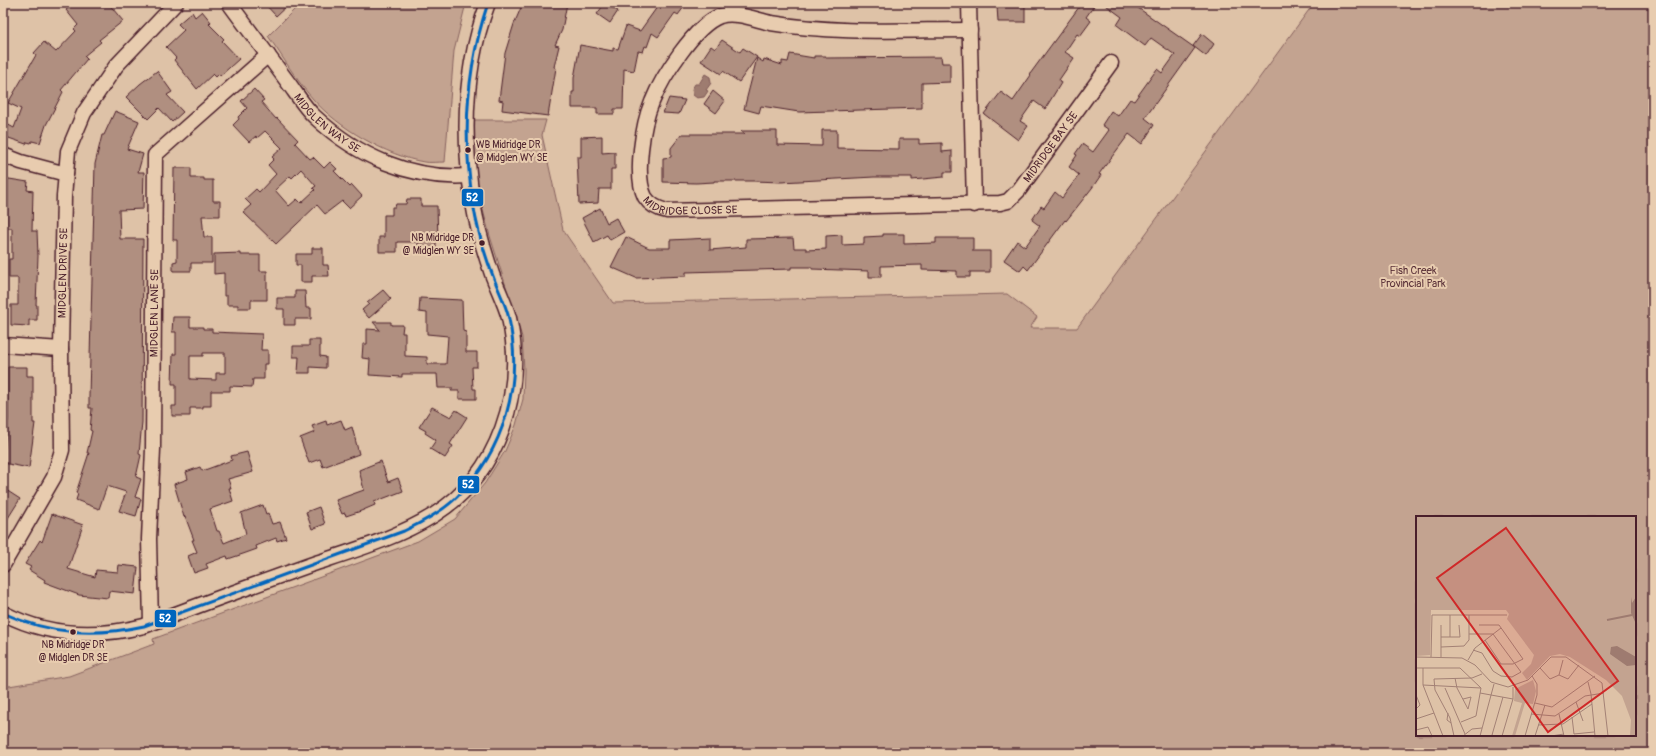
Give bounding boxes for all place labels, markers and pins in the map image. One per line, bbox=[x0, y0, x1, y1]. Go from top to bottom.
place label: WB Midridge DR @ Midglen WY SE bbox=[476, 139, 547, 164]
marker: WB Midridge DR @ Midglen WY SE bbox=[463, 145, 473, 155]
place label: NB Midridge DR @ Midglen WY SE bbox=[403, 232, 474, 257]
marker: NB Midridge DR @ Midglen WY SE bbox=[477, 238, 487, 248]
marker: NB Midridge DR @ Midglen DR SE bbox=[68, 627, 78, 637]
place label: NB Midridge DR @ Midglen DR SE bbox=[38, 639, 108, 664]

